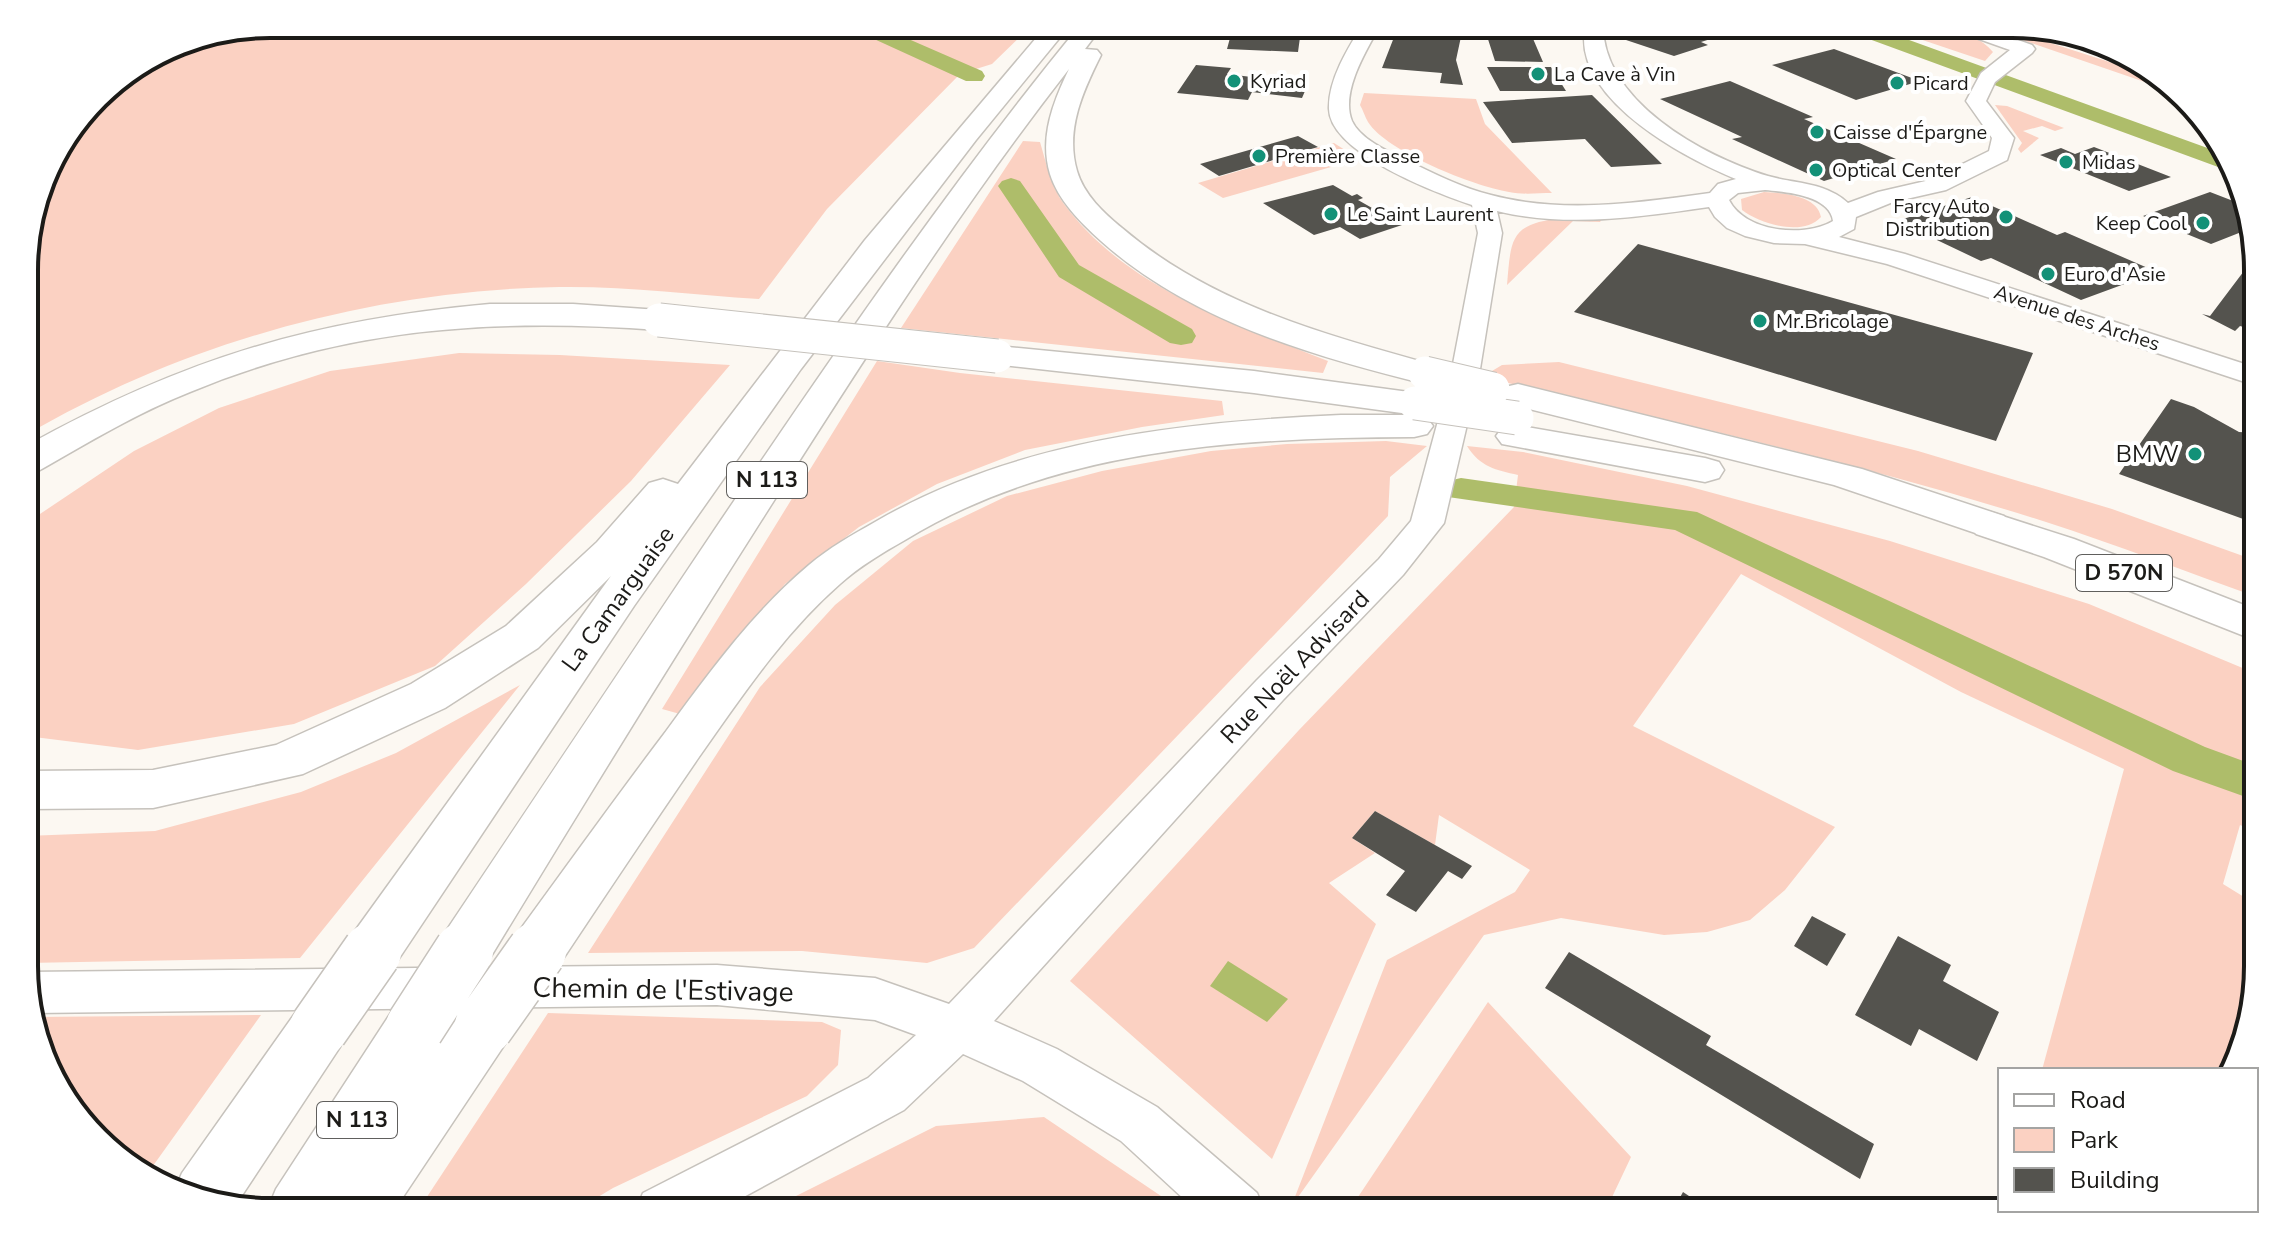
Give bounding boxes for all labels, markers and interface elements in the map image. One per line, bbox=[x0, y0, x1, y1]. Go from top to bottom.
place label: La Cave à Vin bbox=[1554, 61, 1676, 88]
marker: La Cave à Vin bbox=[1529, 65, 1547, 83]
place label: Kyriad bbox=[1250, 68, 1306, 95]
place label: Picard bbox=[1913, 70, 1969, 97]
marker: Kyriad bbox=[1225, 72, 1243, 90]
marker: Picard bbox=[1888, 74, 1906, 92]
place label: Caisse d'Épargne bbox=[1833, 119, 1987, 146]
marker: Caisse d'Épargne bbox=[1808, 123, 1826, 141]
place label: Première Classe bbox=[1275, 143, 1420, 170]
marker: Première Classe bbox=[1250, 147, 1268, 165]
place label: Midas bbox=[2082, 149, 2136, 176]
marker: Midas bbox=[2057, 153, 2075, 171]
place label: Optical Center bbox=[1832, 157, 1961, 184]
marker: Optical Center bbox=[1807, 161, 1825, 179]
place label: Farcy Auto Distribution bbox=[1885, 193, 1990, 243]
place label: Le Saint Laurent bbox=[1347, 201, 1494, 228]
marker: Le Saint Laurent bbox=[1322, 205, 1340, 223]
marker: Farcy Auto Distribution bbox=[1997, 208, 2015, 226]
place label: Keep Cool bbox=[2096, 210, 2187, 237]
marker: Keep Cool bbox=[2194, 214, 2212, 232]
place label: Euro d'Asie bbox=[2064, 261, 2166, 288]
marker: Euro d'Asie bbox=[2039, 265, 2057, 283]
street label: Avenue des Arches bbox=[1991, 278, 2163, 358]
place label: Mr.Bricolage bbox=[1776, 308, 1889, 335]
marker: Mr.Bricolage bbox=[1751, 312, 1769, 330]
place label: BMW bbox=[2116, 438, 2179, 470]
marker: BMW bbox=[2186, 445, 2204, 463]
road number: N 113 bbox=[727, 462, 807, 498]
street label: La Camarguaise bbox=[554, 520, 682, 678]
road number: D 570N bbox=[2076, 555, 2172, 591]
street label: Rue Noël Advisard bbox=[1213, 583, 1377, 751]
street label: Chemin de l'Estivage bbox=[532, 969, 794, 1011]
legend bbox=[1998, 1068, 2258, 1212]
text: Road bbox=[2070, 1084, 2126, 1116]
road number: N 113 bbox=[317, 1102, 397, 1138]
text: Park bbox=[2070, 1124, 2119, 1156]
text: Building bbox=[2070, 1164, 2160, 1196]

